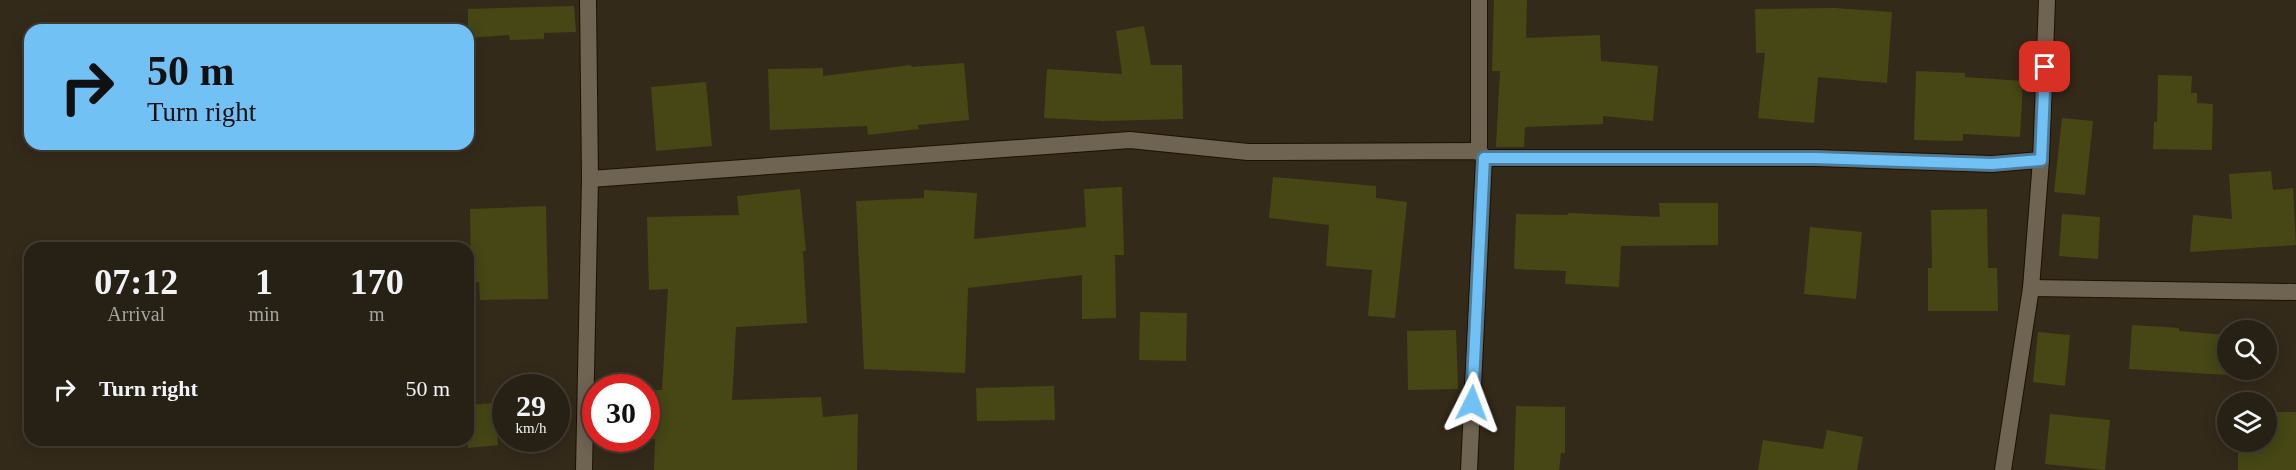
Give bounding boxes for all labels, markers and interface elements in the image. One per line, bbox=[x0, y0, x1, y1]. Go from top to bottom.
pin bbox=[2019, 41, 2070, 92]
icon: right bbox=[48, 48, 126, 126]
text: 50 m bbox=[147, 48, 235, 94]
icon: arrive bbox=[2028, 50, 2061, 83]
text: Turn right bbox=[147, 97, 256, 127]
text: 07:12 bbox=[94, 262, 178, 302]
text: 1 bbox=[255, 262, 273, 302]
text: 170 bbox=[350, 262, 404, 302]
text: Arrival bbox=[107, 303, 165, 325]
text: min bbox=[248, 303, 280, 325]
text: m bbox=[369, 303, 385, 325]
map controls bbox=[2217, 320, 2277, 452]
button: search bbox=[2217, 320, 2277, 380]
position arrow bbox=[1440, 371, 1504, 435]
icon: right bbox=[48, 373, 81, 406]
speed limit sign: 30 bbox=[582, 374, 660, 452]
text: Turn right bbox=[99, 376, 198, 401]
text: 50 m bbox=[405, 376, 450, 401]
text: 29 bbox=[516, 389, 546, 422]
button: layers bbox=[2217, 392, 2277, 452]
text: km/h bbox=[516, 420, 546, 436]

